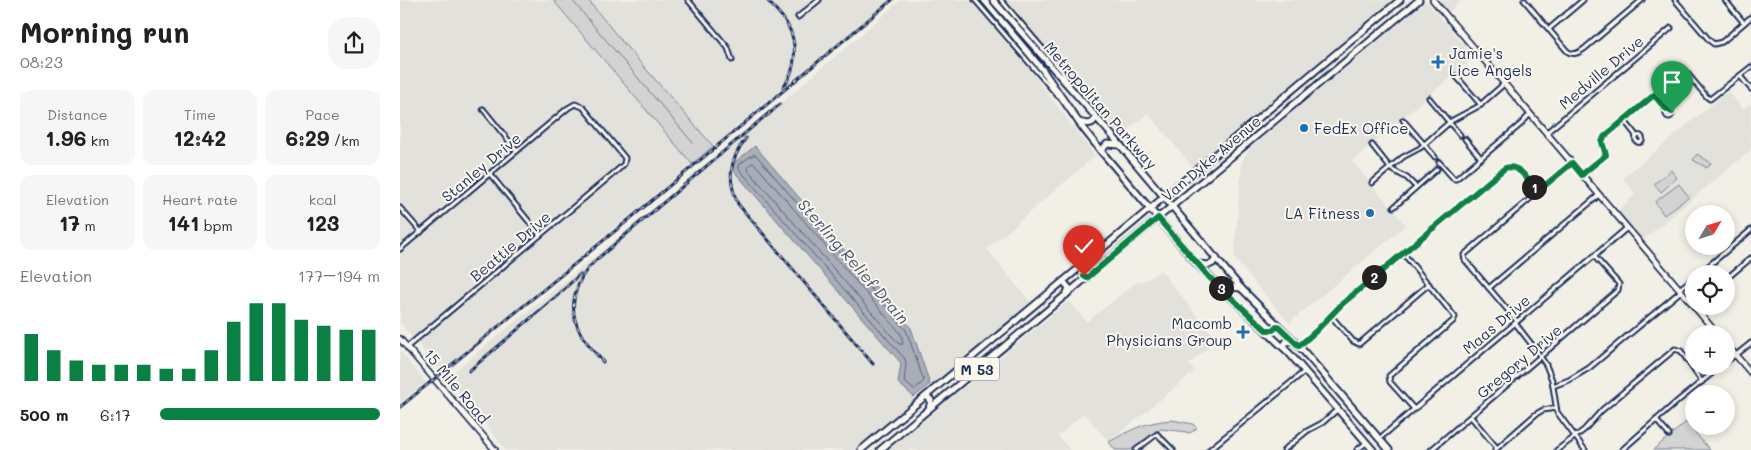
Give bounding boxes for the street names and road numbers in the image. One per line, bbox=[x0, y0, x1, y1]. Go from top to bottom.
street label: Medville Drive bbox=[1555, 31, 1647, 113]
street label: Metropolitan Parkway bbox=[1040, 37, 1162, 173]
street label: Van Dyke Avenue bbox=[1157, 110, 1265, 206]
street label: Stanley Drive bbox=[437, 128, 525, 206]
street label: Beattie Drive bbox=[465, 206, 555, 286]
street label: Maas Drive bbox=[1458, 290, 1534, 358]
street label: Gregory Drive bbox=[1472, 319, 1566, 403]
street label: 15 Mile Road bbox=[420, 344, 494, 428]
road number: M 53 bbox=[954, 358, 1000, 380]

